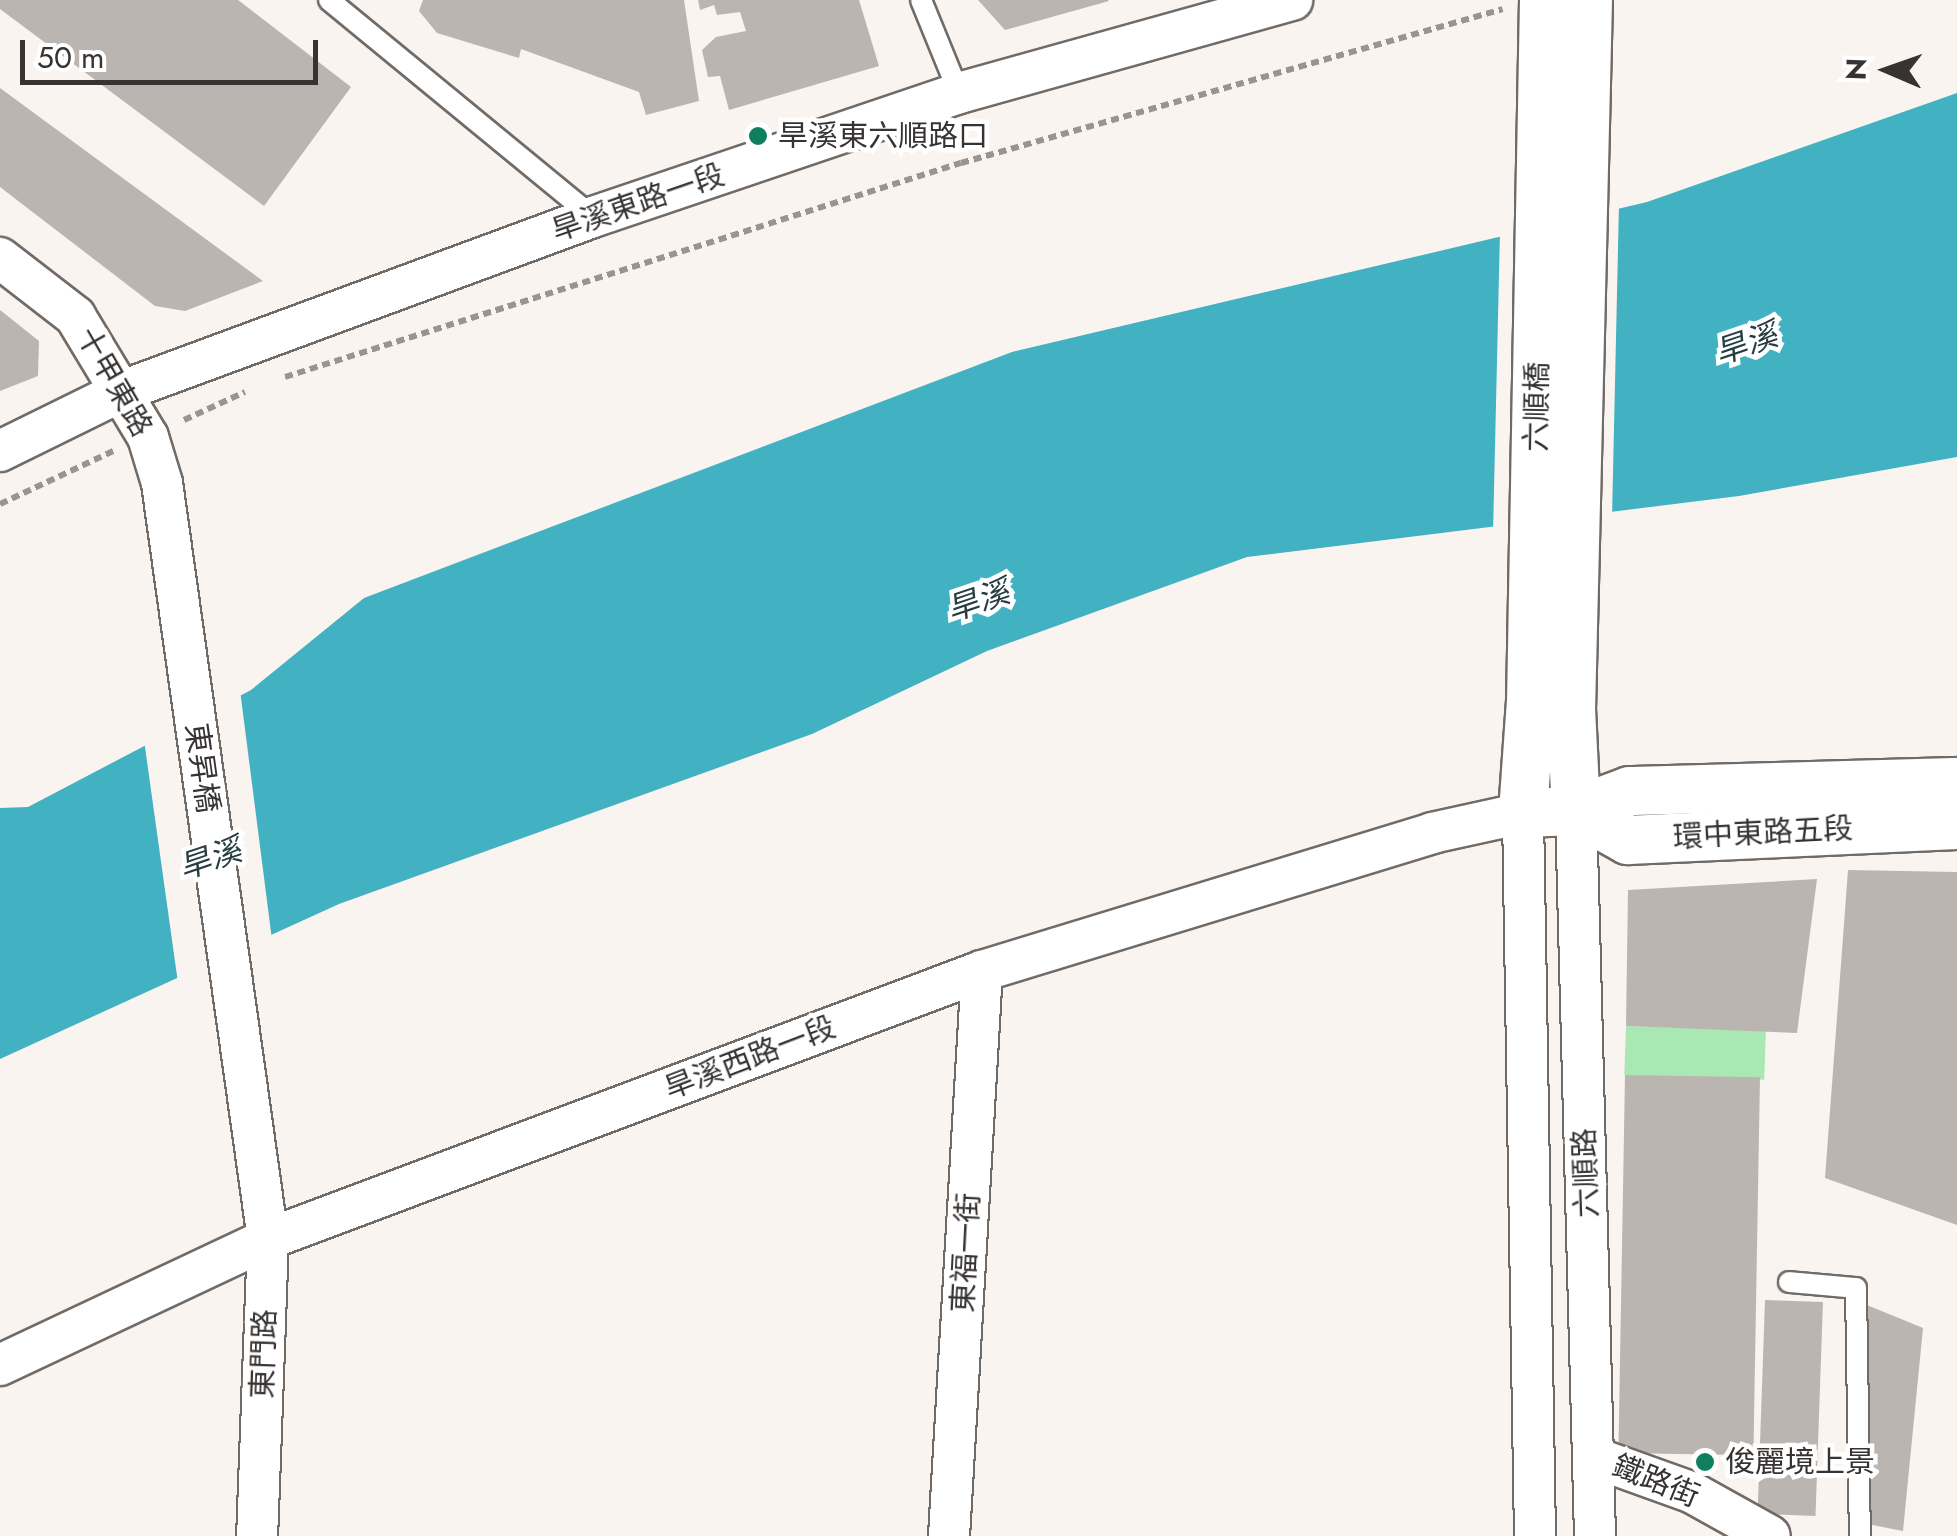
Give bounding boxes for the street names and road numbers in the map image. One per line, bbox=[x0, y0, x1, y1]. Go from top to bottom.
street label: 旱溪東路一段 bbox=[547, 157, 729, 249]
street label: 十甲東路 bbox=[68, 321, 160, 443]
street label: 六順橋 bbox=[1518, 362, 1556, 452]
street label: 東昇橋 bbox=[178, 721, 226, 815]
street label: 環中東路五段 bbox=[1672, 810, 1854, 856]
street label: 旱溪西路一段 bbox=[660, 1009, 840, 1107]
street label: 六順路 bbox=[1566, 1127, 1606, 1219]
street label: 東福一街 bbox=[945, 1192, 987, 1314]
street label: 東門路 bbox=[244, 1308, 284, 1400]
street label: 鐵路街 bbox=[1608, 1447, 1704, 1515]

